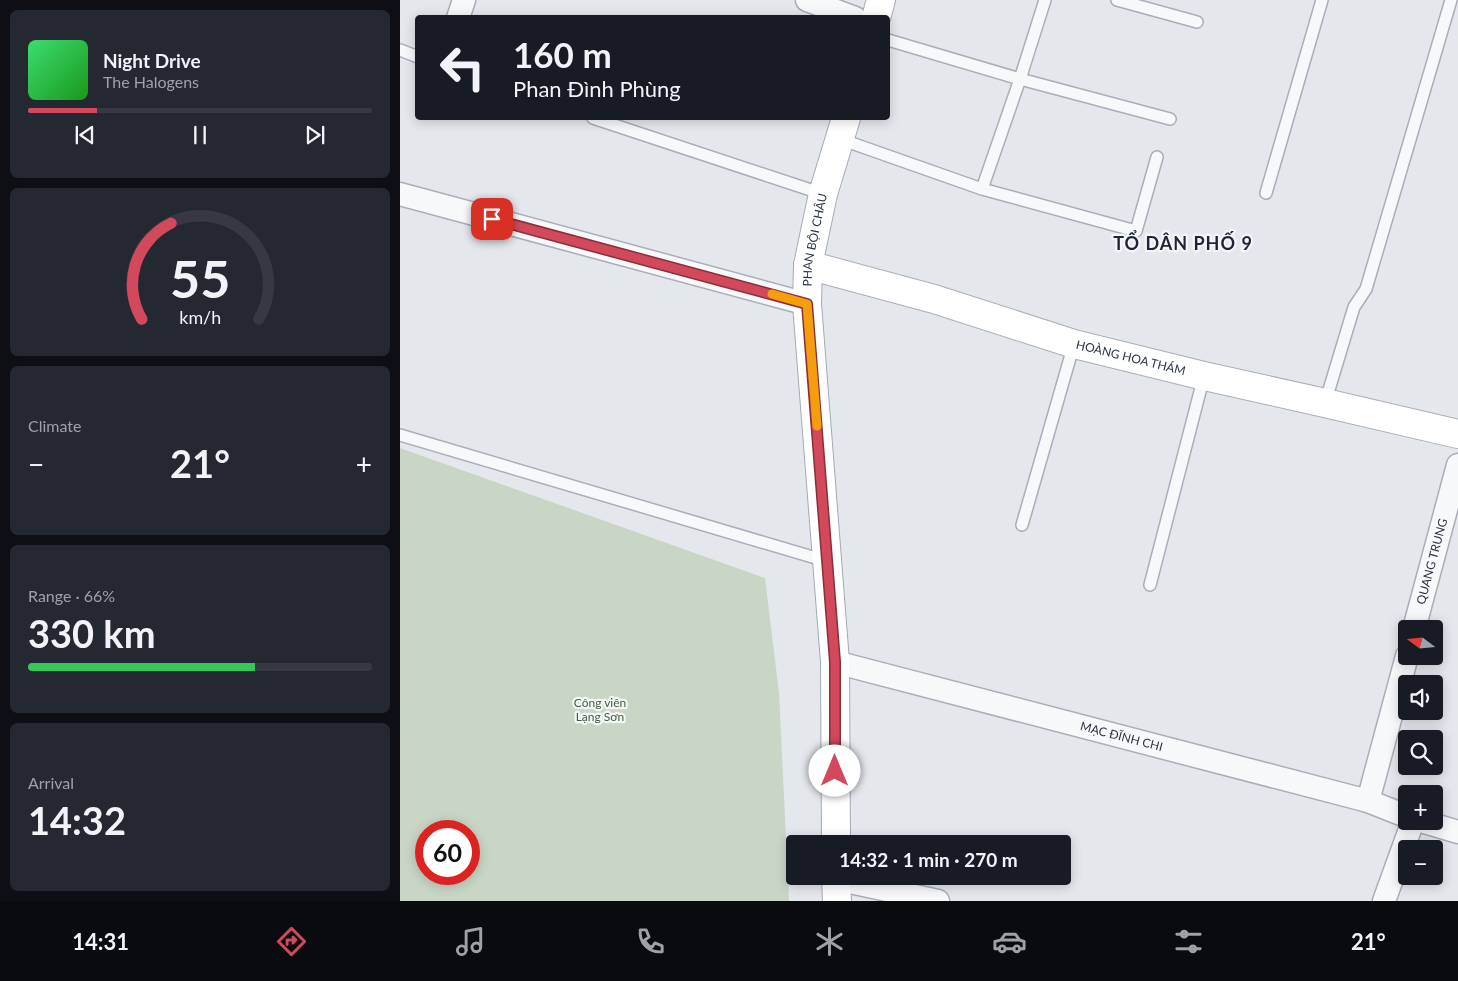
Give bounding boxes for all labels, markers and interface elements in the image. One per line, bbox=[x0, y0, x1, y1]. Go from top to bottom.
text: 160 m bbox=[513, 33, 612, 75]
icon: left bbox=[430, 35, 495, 100]
text: Night Drive bbox=[103, 49, 201, 72]
text: The Halogens bbox=[103, 72, 199, 91]
text: Phan Đình Phùng bbox=[513, 75, 681, 102]
icon: previous bbox=[71, 121, 99, 149]
icon: pause bbox=[186, 121, 214, 149]
icon: next bbox=[301, 121, 329, 149]
street label: PHAN BỘI CHÂU bbox=[799, 192, 830, 287]
pin bbox=[471, 198, 513, 240]
icon: arrive bbox=[478, 205, 506, 233]
district label: TỔ DÂN PHỐ 9 bbox=[1113, 230, 1253, 254]
text: 55 bbox=[170, 247, 230, 309]
text: km/h bbox=[179, 306, 221, 328]
street label: HOÀNG HOA THÁM bbox=[1075, 337, 1187, 378]
text: Climate bbox=[28, 416, 81, 435]
text: 21° bbox=[170, 440, 230, 486]
text: − bbox=[28, 447, 44, 481]
text: + bbox=[356, 447, 372, 481]
street label: QUANG TRUNG bbox=[1413, 516, 1450, 606]
text: Range · 66% bbox=[28, 586, 115, 605]
text: 330 km bbox=[28, 610, 156, 656]
north arrow bbox=[1398, 620, 1442, 665]
map controls bbox=[1398, 620, 1443, 885]
button: sound bbox=[1398, 675, 1443, 720]
park label: Công viên Lạng Sơn bbox=[574, 695, 626, 724]
street label: MẠC ĐĨNH CHI bbox=[1079, 718, 1164, 754]
button: search bbox=[1398, 730, 1443, 775]
position arrow bbox=[808, 744, 860, 796]
text: Arrival bbox=[28, 773, 74, 792]
button: + bbox=[1398, 785, 1443, 830]
text: 14:32 bbox=[28, 797, 126, 843]
speed limit sign: 60 bbox=[415, 820, 480, 885]
button: − bbox=[1398, 840, 1443, 885]
text: 14:32 · 1 min · 270 m bbox=[839, 848, 1018, 871]
icon: directions bbox=[274, 924, 309, 959]
icon: music bbox=[453, 924, 488, 959]
icon: phone bbox=[633, 924, 668, 959]
icon: climate bbox=[812, 924, 847, 959]
icon: car bbox=[992, 924, 1027, 959]
icon: filters bbox=[1171, 924, 1206, 959]
text: 14:31 bbox=[72, 928, 129, 955]
text: 21° bbox=[1351, 928, 1386, 955]

